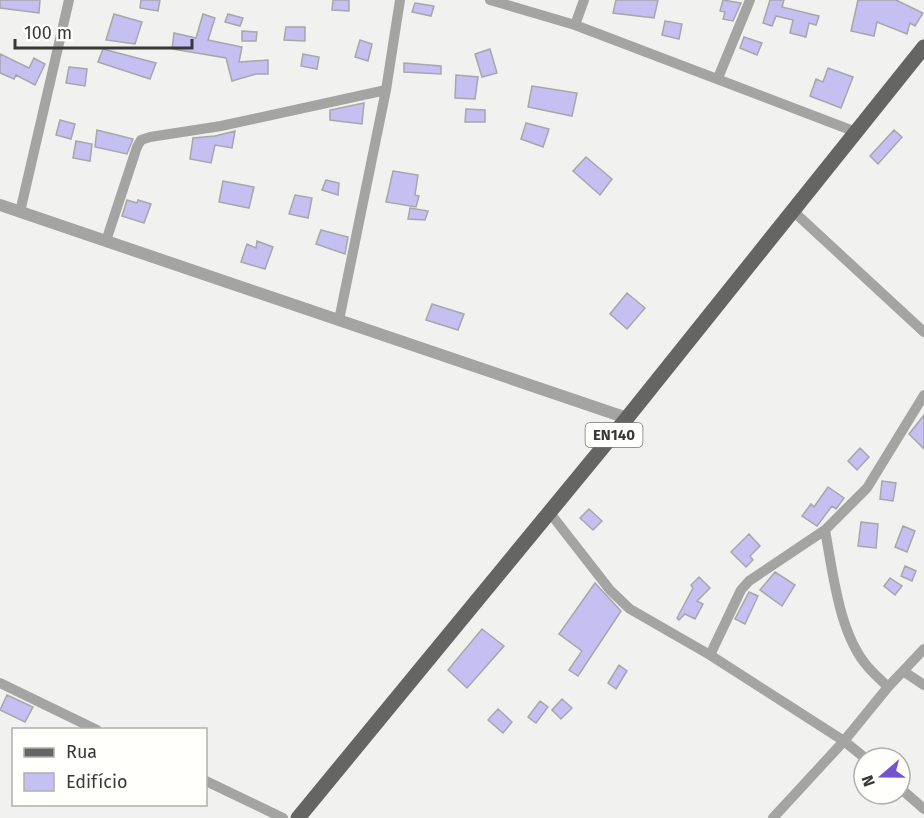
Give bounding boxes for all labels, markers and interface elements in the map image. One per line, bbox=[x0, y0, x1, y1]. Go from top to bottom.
scale bar bbox=[15, 12, 192, 50]
text: 100 m bbox=[24, 22, 72, 44]
road number: EN140 bbox=[586, 423, 642, 447]
legend bbox=[12, 728, 207, 806]
text: Rua bbox=[66, 741, 97, 763]
north arrow bbox=[852, 746, 912, 806]
text: Edifício bbox=[66, 771, 128, 793]
text: N bbox=[858, 773, 879, 789]

